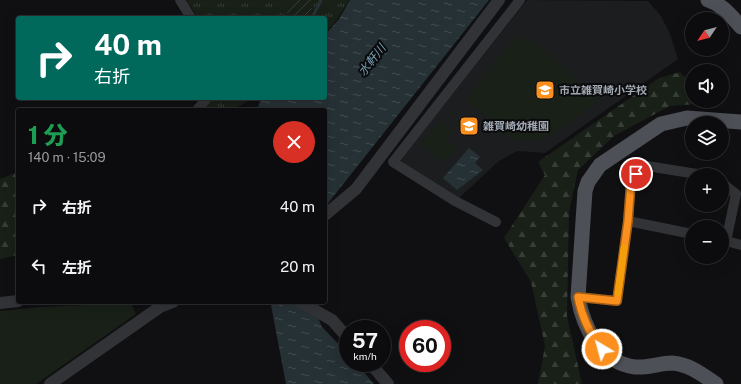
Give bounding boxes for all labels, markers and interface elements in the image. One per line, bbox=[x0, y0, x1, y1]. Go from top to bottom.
north arrow bbox=[685, 12, 729, 56]
map controls bbox=[685, 12, 729, 264]
text: 40 m bbox=[94, 28, 162, 61]
icon: right bbox=[28, 32, 80, 84]
water label: 水軒川 bbox=[355, 40, 390, 78]
button: sound bbox=[685, 64, 729, 108]
text: 右折 bbox=[94, 66, 130, 87]
school or university icon: 市立雑賀崎小学校 bbox=[534, 79, 556, 101]
place label: 市立雑賀崎小学校 bbox=[559, 84, 647, 96]
school or university icon: 雑賀崎幼稚園 bbox=[458, 115, 480, 137]
button: layers bbox=[685, 116, 729, 160]
place label: 雑賀崎幼稚園 bbox=[483, 120, 549, 132]
text: 1 分 bbox=[28, 121, 68, 149]
button: close bbox=[273, 121, 315, 163]
text: 140 m · 15:09 bbox=[28, 150, 106, 165]
pin bbox=[619, 157, 653, 191]
icon: arrive bbox=[625, 163, 647, 185]
button: + bbox=[685, 168, 729, 212]
icon: right bbox=[28, 195, 50, 217]
text: 40 m bbox=[280, 198, 315, 215]
text: 右折 bbox=[62, 199, 92, 216]
button: − bbox=[685, 220, 729, 264]
icon: left bbox=[28, 255, 50, 277]
text: 20 m bbox=[280, 258, 315, 275]
text: 左折 bbox=[62, 259, 92, 276]
speed limit sign: 60 bbox=[399, 320, 451, 372]
position arrow bbox=[581, 328, 623, 370]
text: 57 bbox=[352, 329, 378, 353]
text: km/h bbox=[353, 350, 377, 362]

